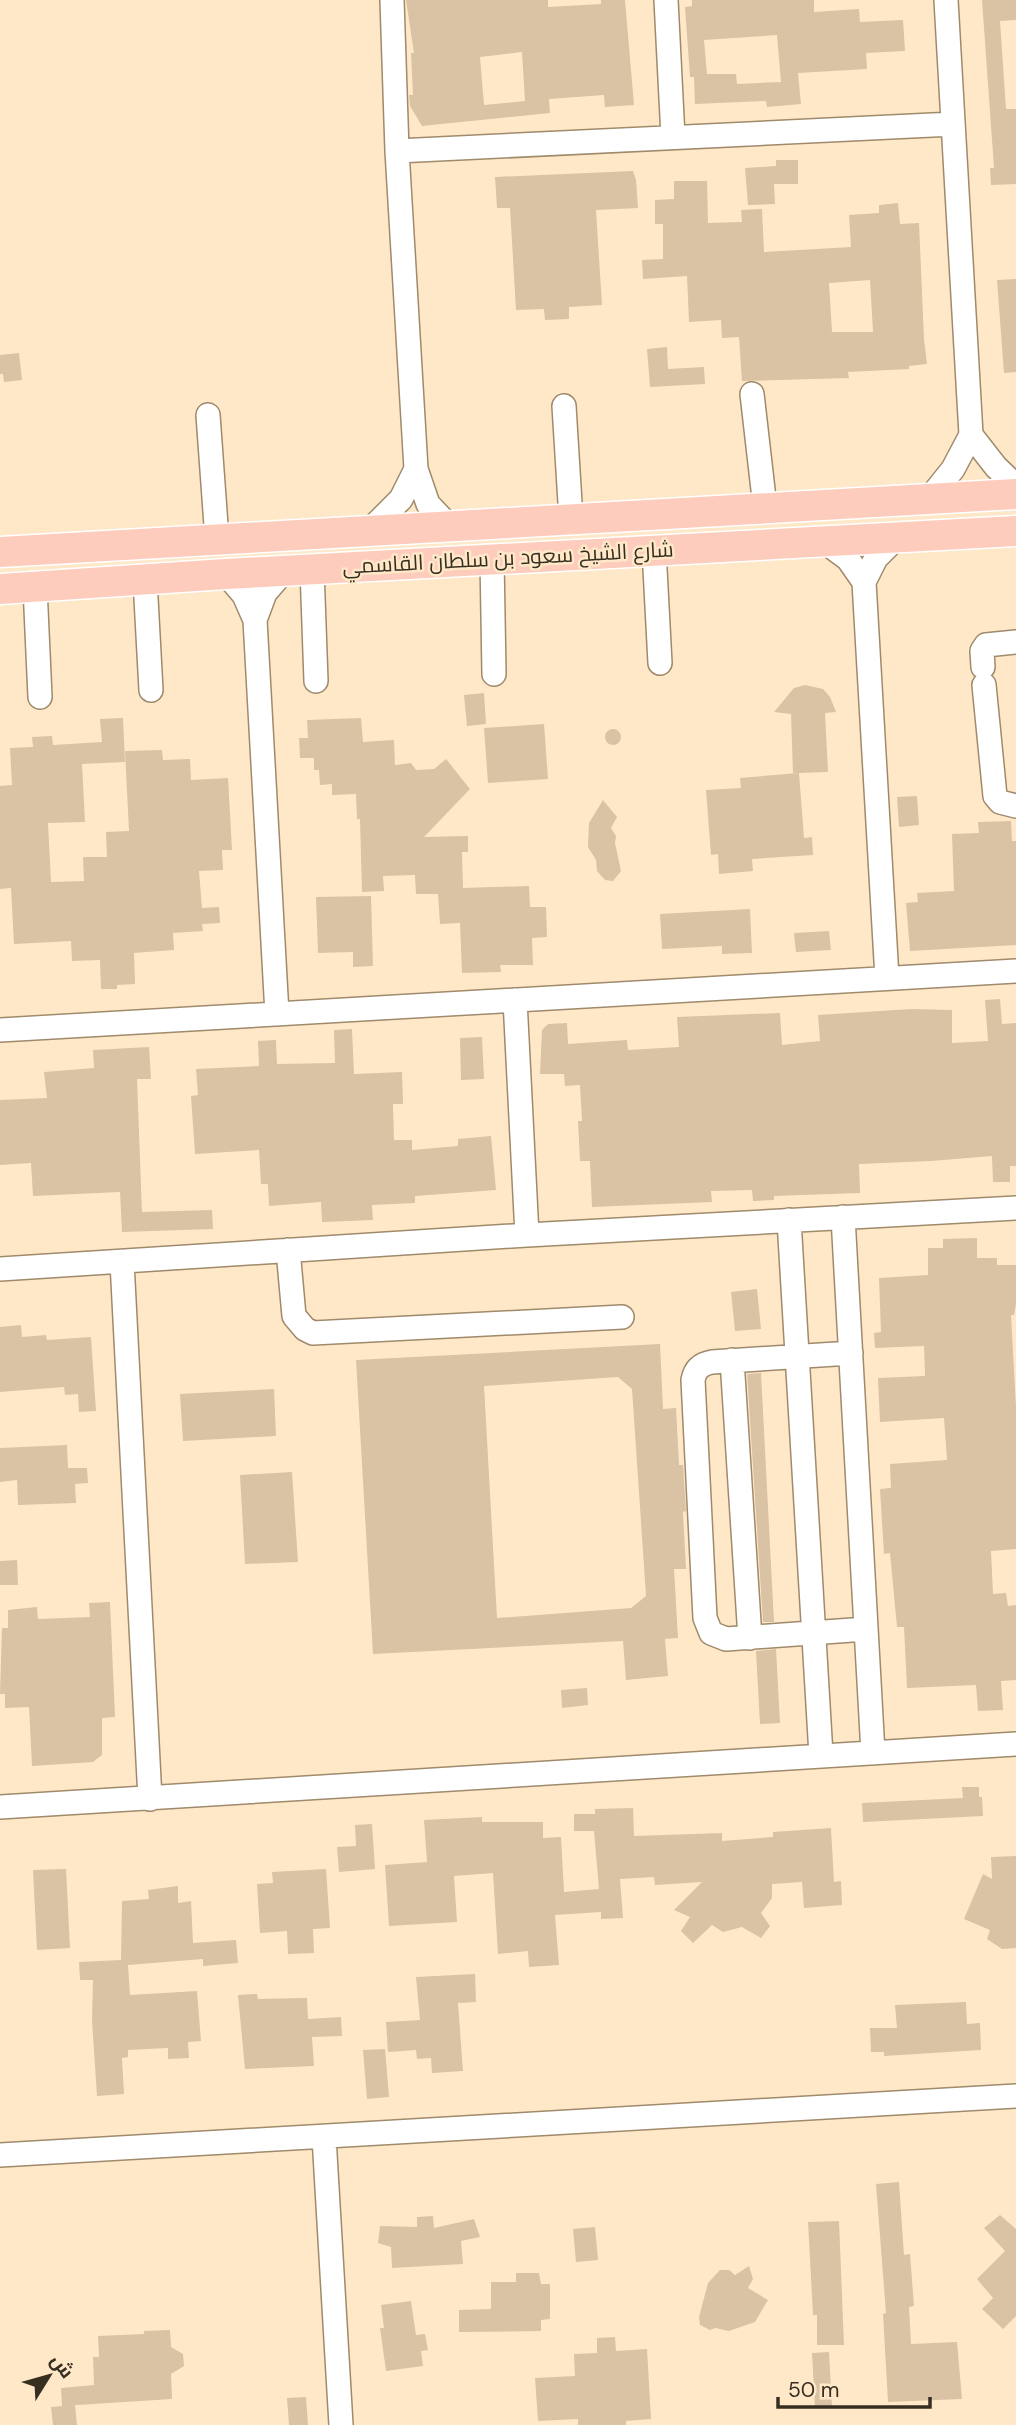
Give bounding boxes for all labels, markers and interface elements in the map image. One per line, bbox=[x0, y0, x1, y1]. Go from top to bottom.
street label: شارع الشيخ سعود بن سلطان القاسمي bbox=[342, 535, 674, 583]
north arrow bbox=[14, 2341, 84, 2411]
text: ش bbox=[45, 2349, 79, 2383]
scale bar bbox=[778, 2366, 930, 2410]
text: 50 m bbox=[788, 2376, 839, 2404]

